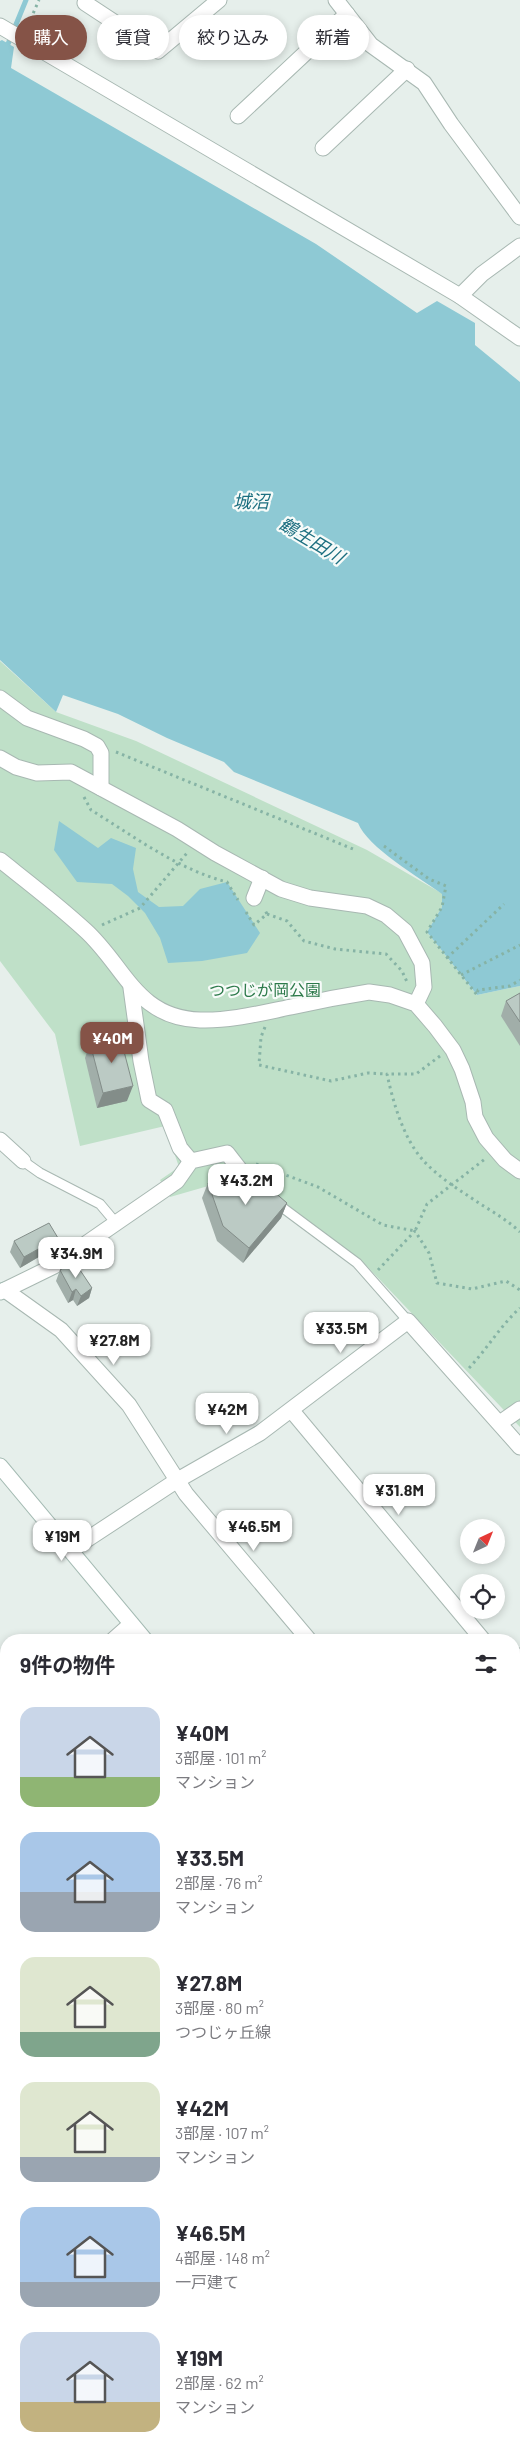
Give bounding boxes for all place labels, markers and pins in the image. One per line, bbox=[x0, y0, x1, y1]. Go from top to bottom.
pin: ¥40M bbox=[82, 1022, 142, 1064]
pin: ¥43.2M bbox=[205, 1164, 287, 1206]
pin: ¥34.9M bbox=[35, 1236, 117, 1279]
pin: ¥33.5M bbox=[300, 1312, 382, 1354]
pin: ¥27.8M bbox=[73, 1324, 155, 1366]
pin: ¥42M bbox=[197, 1392, 257, 1435]
pin: ¥31.8M bbox=[358, 1474, 440, 1516]
pin: ¥46.5M bbox=[213, 1510, 295, 1552]
pin: ¥19M bbox=[32, 1520, 92, 1562]

